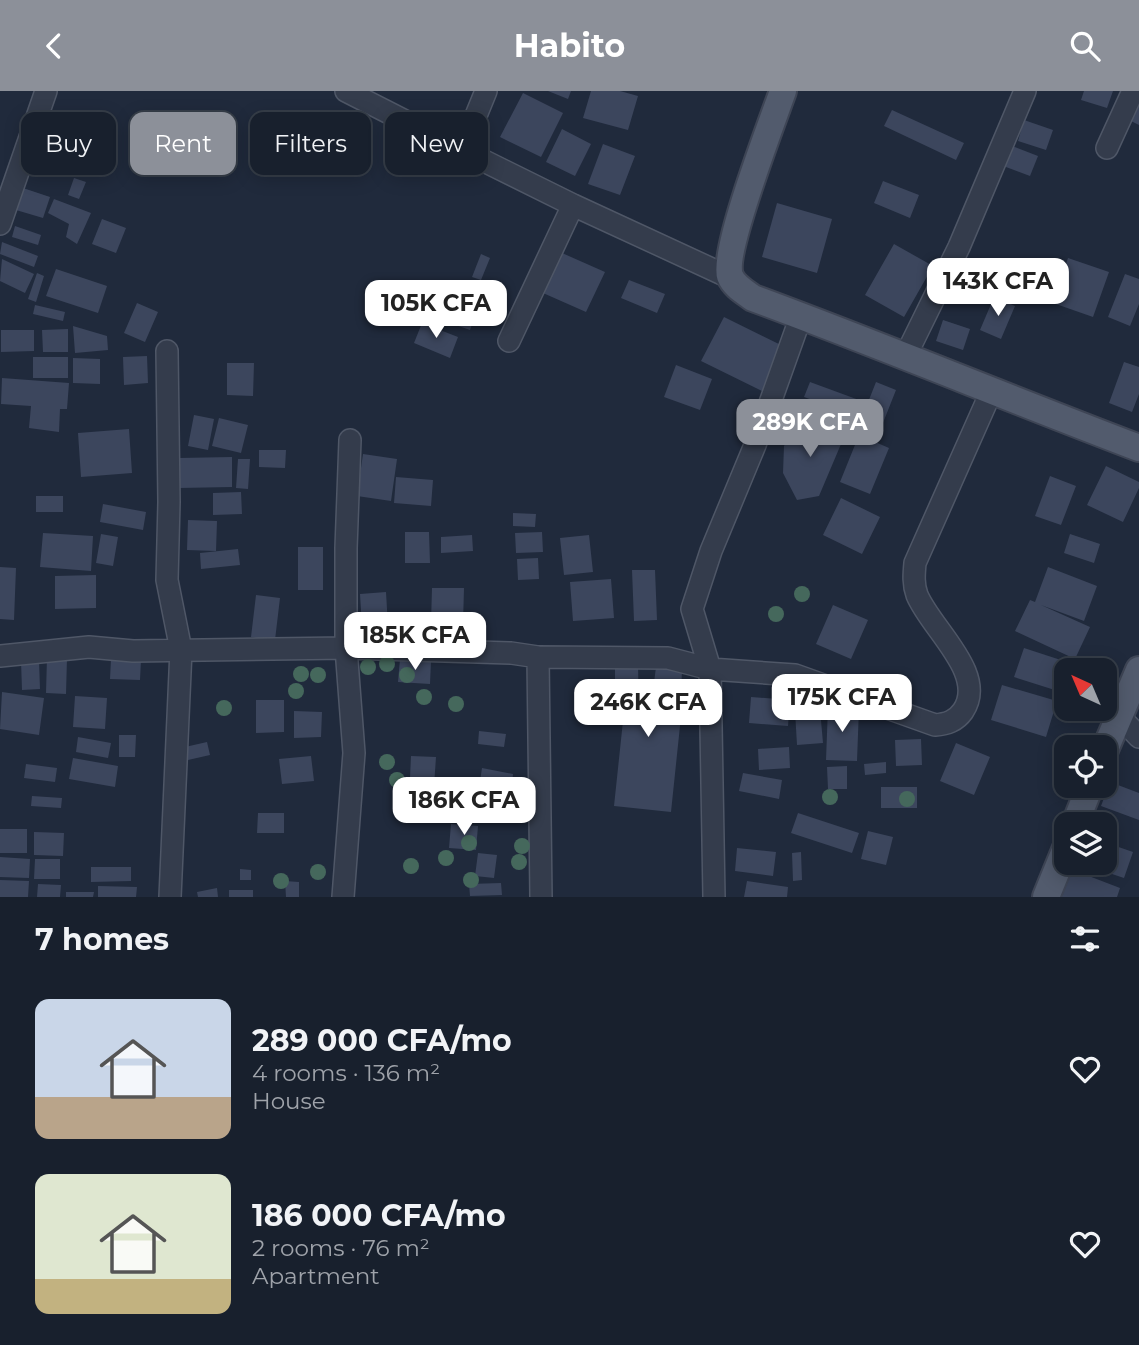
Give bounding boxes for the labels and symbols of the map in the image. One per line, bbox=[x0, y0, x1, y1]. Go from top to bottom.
pin: 143K CFA bbox=[926, 259, 1070, 318]
pin: 105K CFA bbox=[364, 281, 508, 340]
pin: 289K CFA bbox=[738, 399, 882, 459]
pin: 185K CFA bbox=[343, 613, 487, 672]
north arrow bbox=[1054, 658, 1116, 721]
pin: 175K CFA bbox=[770, 675, 914, 734]
pin: 246K CFA bbox=[576, 679, 720, 739]
pin: 186K CFA bbox=[392, 777, 536, 837]

